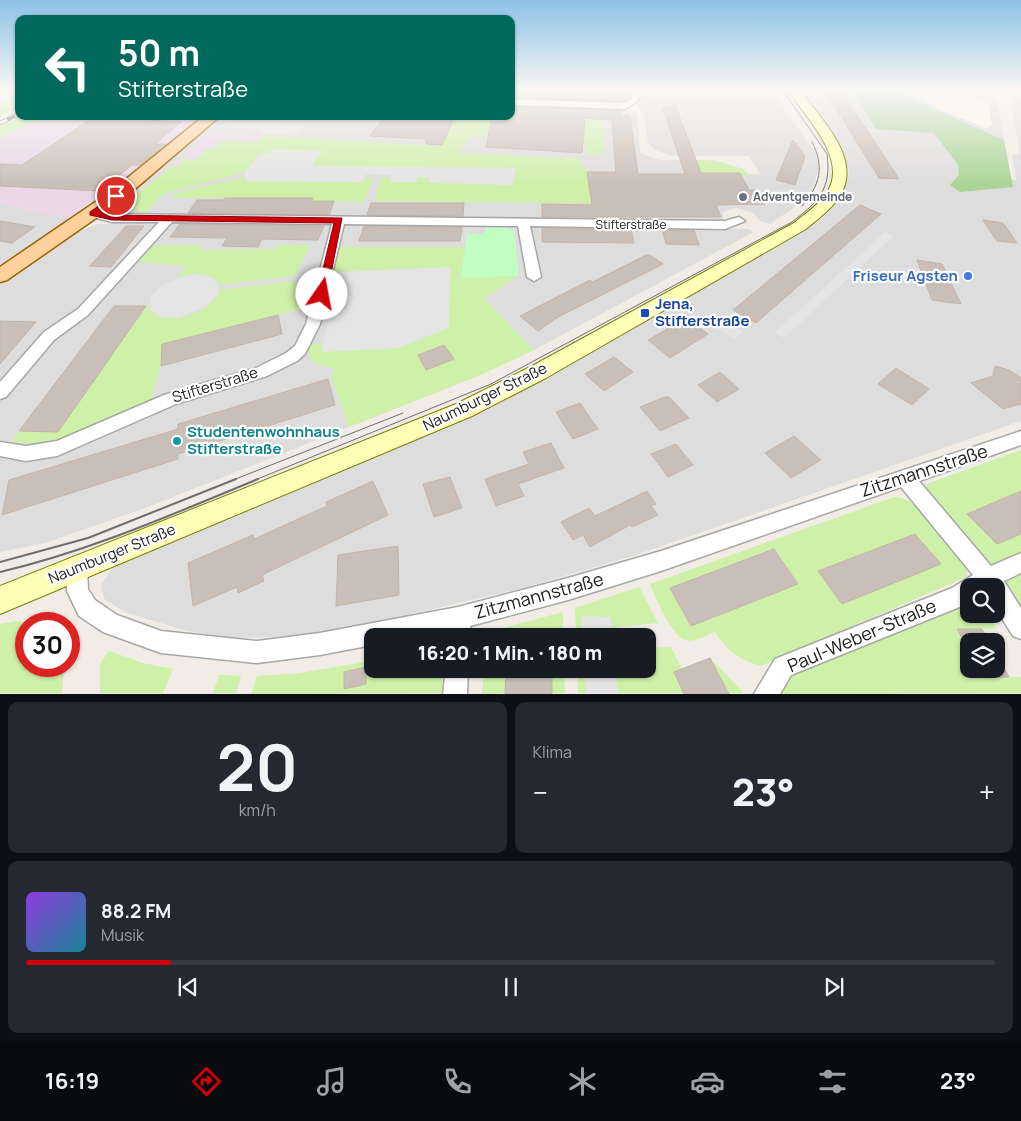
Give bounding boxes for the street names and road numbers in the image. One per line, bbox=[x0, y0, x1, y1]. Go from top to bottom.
street label: Stifterstraße bbox=[596, 216, 666, 233]
street label: Naumburger Straße bbox=[419, 357, 551, 436]
street label: Stifterstraße bbox=[169, 361, 261, 408]
street label: Zitzmannstraße bbox=[857, 438, 991, 502]
street label: Naumburger Straße bbox=[45, 518, 179, 589]
street label: Zitzmannstraße bbox=[472, 566, 606, 624]
street label: Paul-Weber-Straße bbox=[784, 593, 940, 677]

